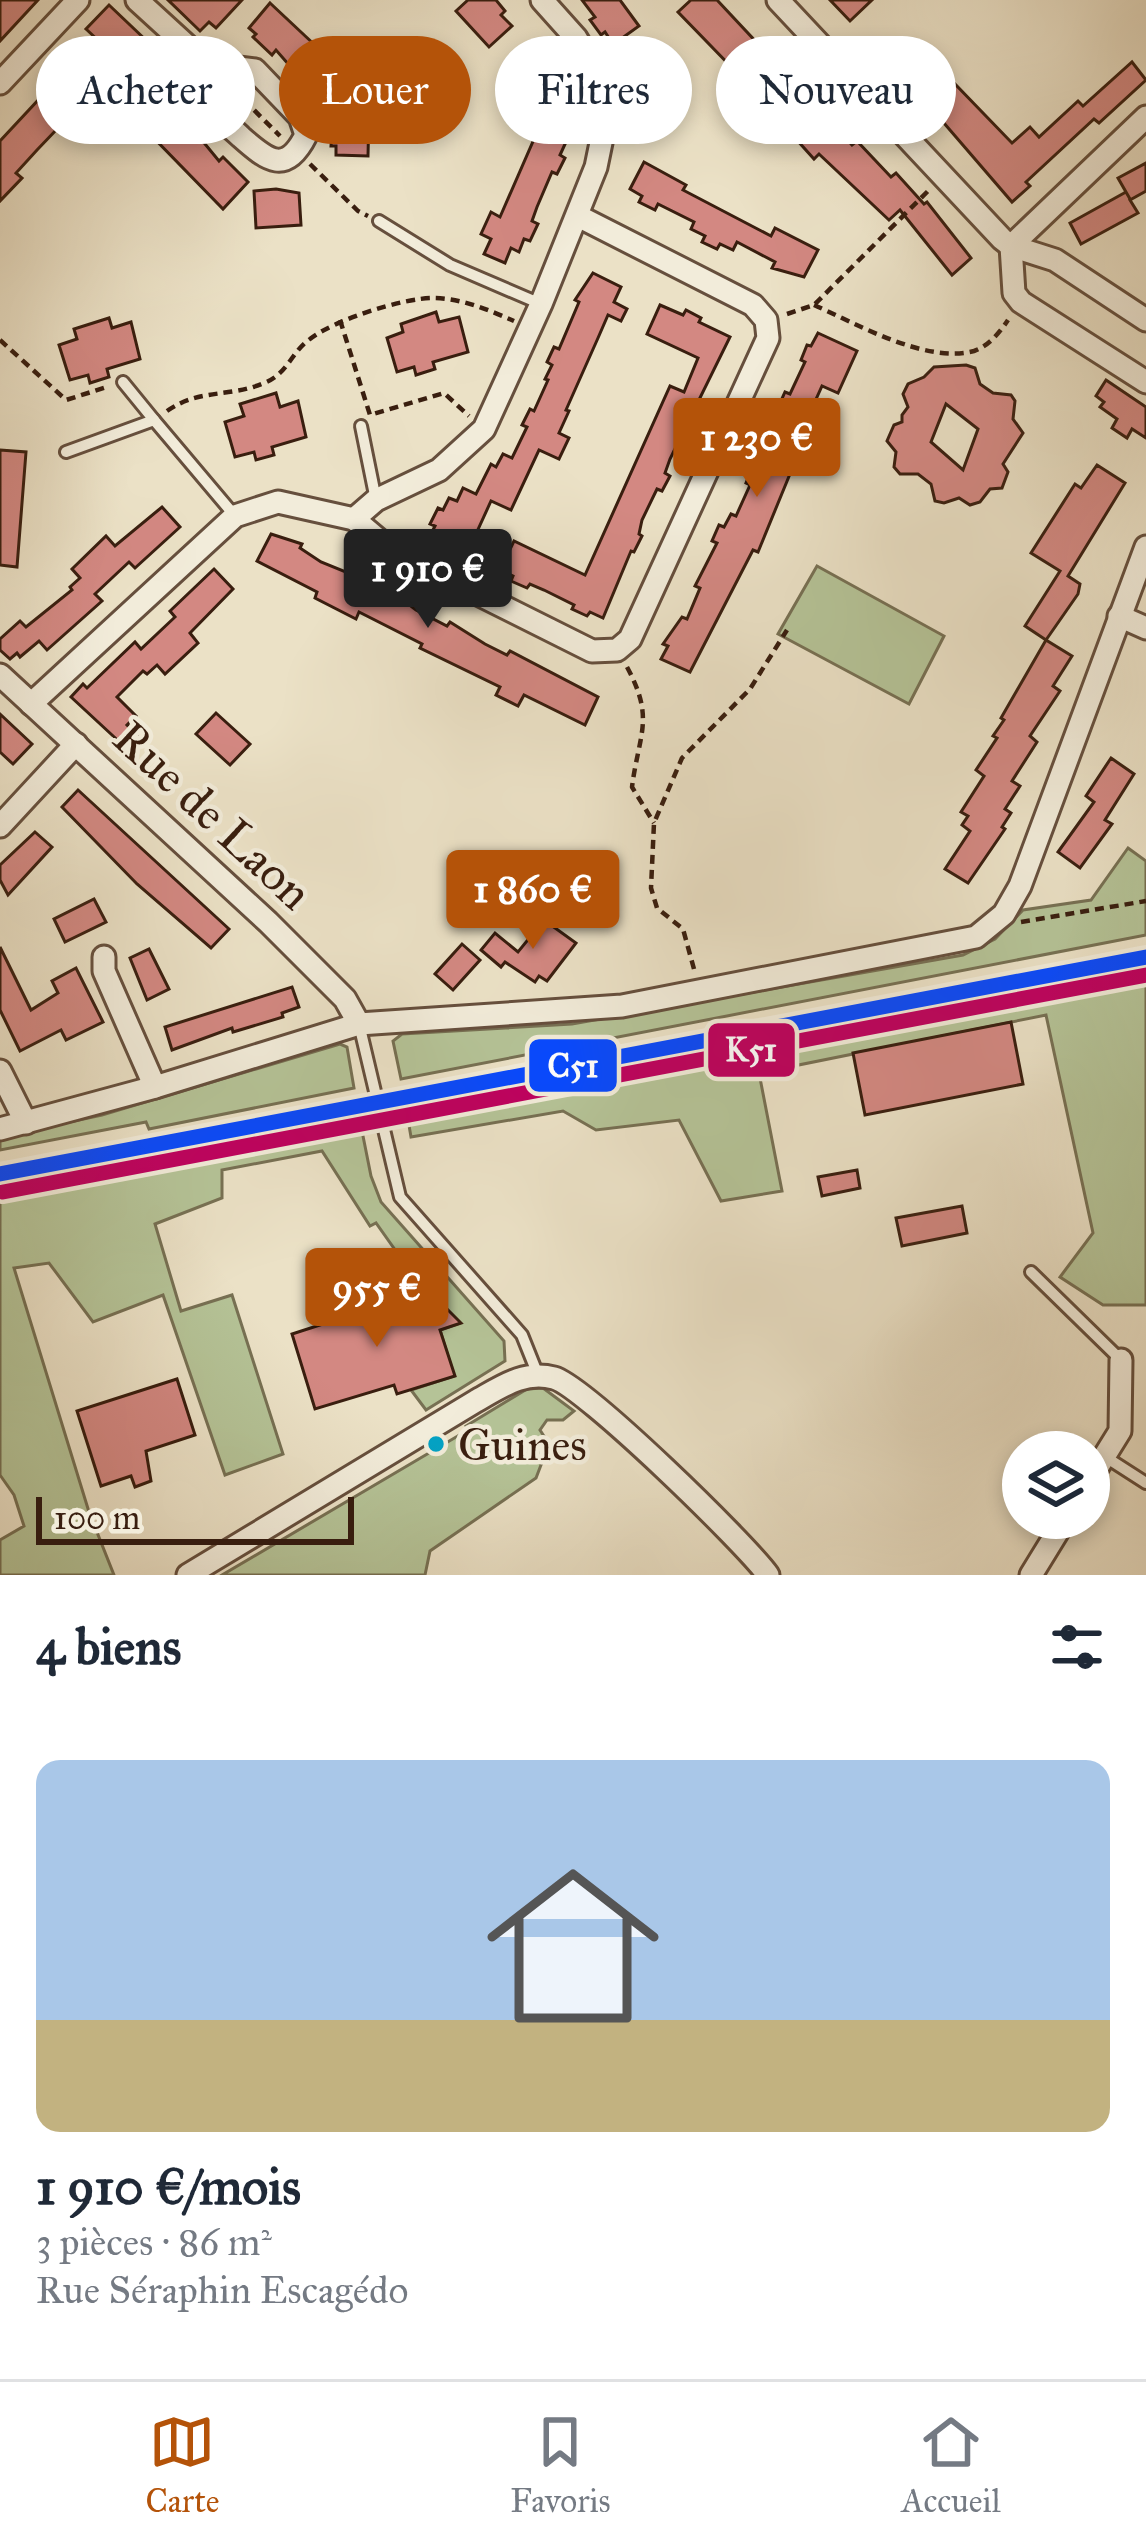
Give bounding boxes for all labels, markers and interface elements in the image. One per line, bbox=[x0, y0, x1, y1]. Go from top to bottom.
chip: Acheter bbox=[36, 36, 255, 144]
chip: Louer bbox=[279, 36, 471, 144]
chip: Filtres bbox=[495, 36, 692, 144]
chip: Nouveau bbox=[716, 36, 956, 144]
pin: 1 230 € bbox=[646, 398, 868, 500]
text: 1 230 € bbox=[700, 413, 814, 461]
pin: 1 910 € bbox=[317, 529, 539, 631]
text: 1 910 € bbox=[371, 544, 485, 592]
street label: Rue de Laon bbox=[101, 708, 325, 922]
pin: 1 860 € bbox=[422, 850, 644, 952]
text: 1 860 € bbox=[473, 865, 593, 913]
line badge: K51 bbox=[706, 1021, 797, 1079]
text: K51 bbox=[725, 1030, 777, 1070]
line badge: C51 bbox=[527, 1037, 619, 1094]
text: C51 bbox=[548, 1046, 598, 1086]
pin: 955 € bbox=[293, 1248, 461, 1350]
text: 955 € bbox=[332, 1263, 422, 1311]
place label: Guines bbox=[458, 1417, 587, 1472]
map controls bbox=[1002, 1431, 1110, 1539]
button: layers bbox=[1002, 1431, 1110, 1539]
marker: Guines bbox=[425, 1433, 447, 1455]
scale bar bbox=[36, 1491, 354, 1544]
text: 100 m bbox=[54, 1498, 140, 1538]
icon: filters bbox=[1044, 1614, 1110, 1680]
text: 4 biens bbox=[36, 1616, 181, 1678]
icon: home bbox=[465, 1838, 681, 2054]
text: 1 910 €/mois bbox=[36, 2156, 301, 2218]
text: 3 pièces · 86 m² bbox=[36, 2218, 272, 2266]
text: Rue Séraphin Escagédo bbox=[36, 2266, 408, 2314]
tab: Carte bbox=[145, 2409, 220, 2521]
tab: Favoris bbox=[510, 2409, 611, 2521]
tab: Accueil bbox=[901, 2409, 1001, 2521]

